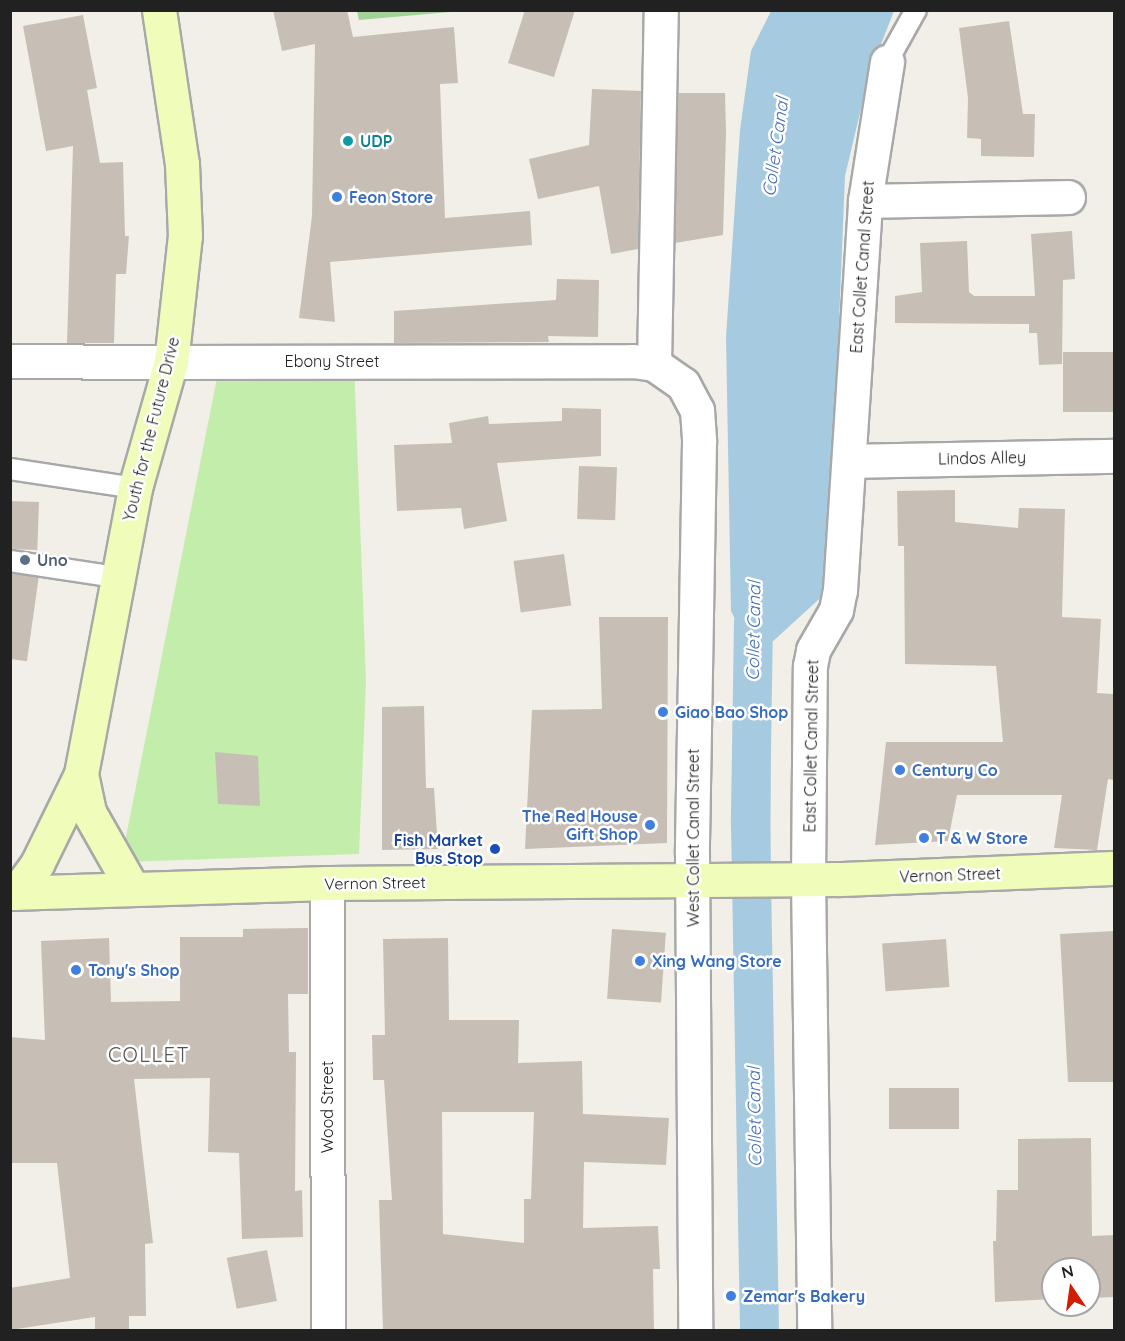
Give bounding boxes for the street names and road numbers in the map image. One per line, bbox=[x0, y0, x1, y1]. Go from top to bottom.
street label: East Collet Canal Street bbox=[846, 180, 878, 354]
street label: Youth for the Future Drive bbox=[119, 335, 183, 523]
street label: Ebony Street bbox=[285, 351, 379, 371]
street label: Lindos Alley bbox=[938, 448, 1026, 468]
street label: East Collet Canal Street bbox=[800, 659, 822, 833]
street label: West Collet Canal Street bbox=[683, 749, 703, 927]
street label: Vernon Street bbox=[899, 864, 1001, 886]
street label: Vernon Street bbox=[324, 873, 426, 893]
street label: Wood Street bbox=[317, 1061, 337, 1153]

